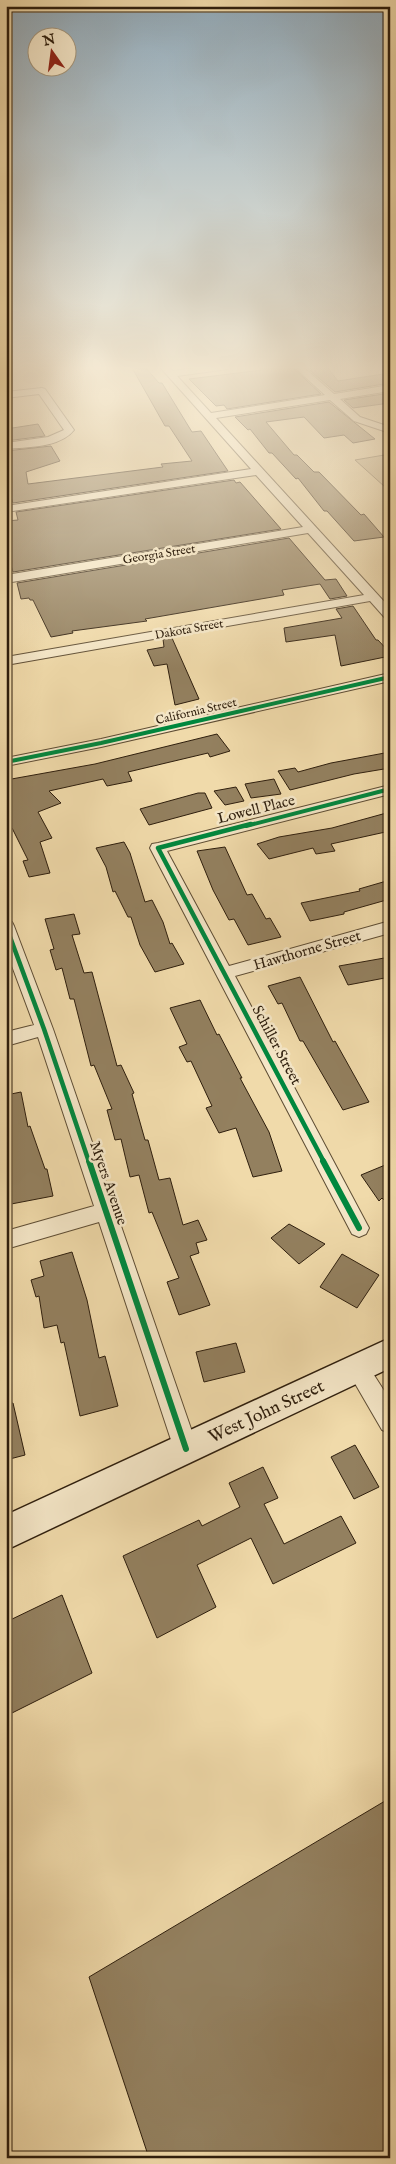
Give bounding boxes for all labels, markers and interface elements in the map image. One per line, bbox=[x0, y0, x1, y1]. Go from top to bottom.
north arrow bbox=[28, 28, 78, 78]
text: N bbox=[40, 30, 57, 51]
street label: Georgia Street bbox=[122, 541, 196, 568]
street label: Dakota Street bbox=[154, 616, 225, 643]
street label: California Street bbox=[154, 695, 238, 728]
street label: Lowell Place bbox=[215, 791, 297, 828]
street label: Hawthorne Street bbox=[251, 926, 363, 975]
street label: Schiller Street bbox=[248, 1002, 305, 1088]
street label: Myers Avenue bbox=[85, 1139, 132, 1228]
street label: West John Street bbox=[205, 1375, 328, 1449]

